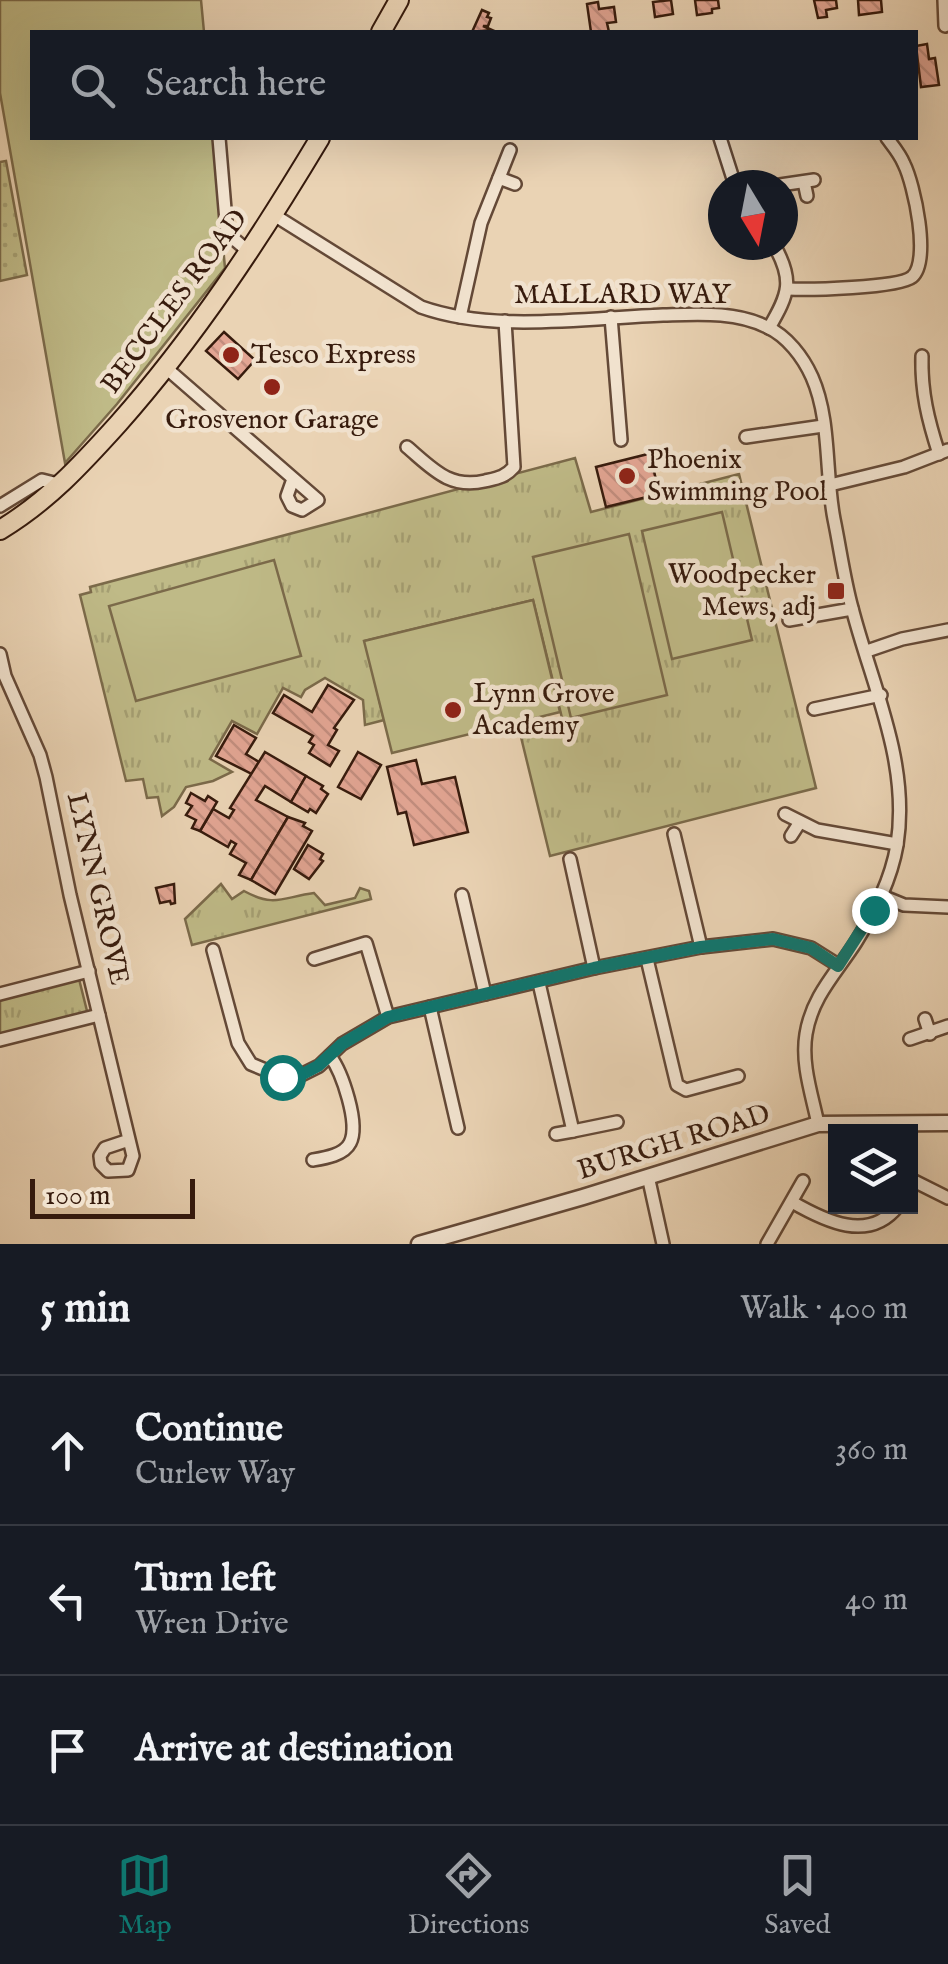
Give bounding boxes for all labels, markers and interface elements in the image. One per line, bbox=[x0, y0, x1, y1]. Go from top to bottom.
search box bbox=[30, 30, 918, 140]
icon: search bbox=[65, 58, 120, 113]
text: Search here bbox=[145, 61, 326, 109]
north arrow bbox=[708, 170, 798, 260]
street label: BECCLES ROAD bbox=[94, 203, 256, 401]
street label: MALLARD WAY bbox=[514, 278, 732, 313]
place label: Tesco Express bbox=[251, 338, 416, 373]
marker: Tesco Express bbox=[220, 344, 242, 366]
marker: Grosvenor Garage bbox=[261, 376, 283, 398]
place label: Grosvenor Garage bbox=[165, 403, 379, 438]
place label: Phoenix Swimming Pool bbox=[647, 443, 828, 510]
marker: Phoenix Swimming Pool bbox=[616, 465, 638, 487]
place label: Woodpecker Mews, adj bbox=[668, 558, 816, 625]
marker: Woodpecker Mews, adj bbox=[825, 580, 847, 602]
place label: Lynn Grove Academy bbox=[472, 677, 615, 744]
marker: Lynn Grove Academy bbox=[442, 699, 464, 721]
street label: LYNN GROVE bbox=[58, 789, 136, 989]
route end bbox=[852, 888, 898, 934]
route start bbox=[260, 1055, 306, 1101]
street label: BURGH ROAD bbox=[574, 1097, 774, 1189]
map controls bbox=[828, 1124, 918, 1214]
button: layers bbox=[828, 1124, 918, 1214]
scale bar bbox=[30, 1174, 195, 1218]
text: 100 m bbox=[45, 1179, 111, 1214]
text: 5 min bbox=[40, 1283, 130, 1336]
text: Walk · 400 m bbox=[740, 1289, 908, 1330]
text: Continue bbox=[135, 1406, 283, 1454]
icon: ahead bbox=[40, 1423, 95, 1478]
text: 360 m bbox=[835, 1430, 908, 1471]
text: Curlew Way bbox=[135, 1454, 295, 1495]
text: Turn left bbox=[135, 1556, 276, 1604]
icon: left bbox=[40, 1573, 95, 1628]
text: 40 m bbox=[845, 1580, 908, 1621]
text: Wren Drive bbox=[135, 1604, 289, 1645]
icon: arrive bbox=[40, 1723, 95, 1778]
text: Arrive at destination bbox=[135, 1726, 453, 1774]
tab: Map bbox=[117, 1848, 172, 1943]
tab: Directions bbox=[407, 1848, 529, 1943]
tab: Saved bbox=[764, 1848, 831, 1943]

